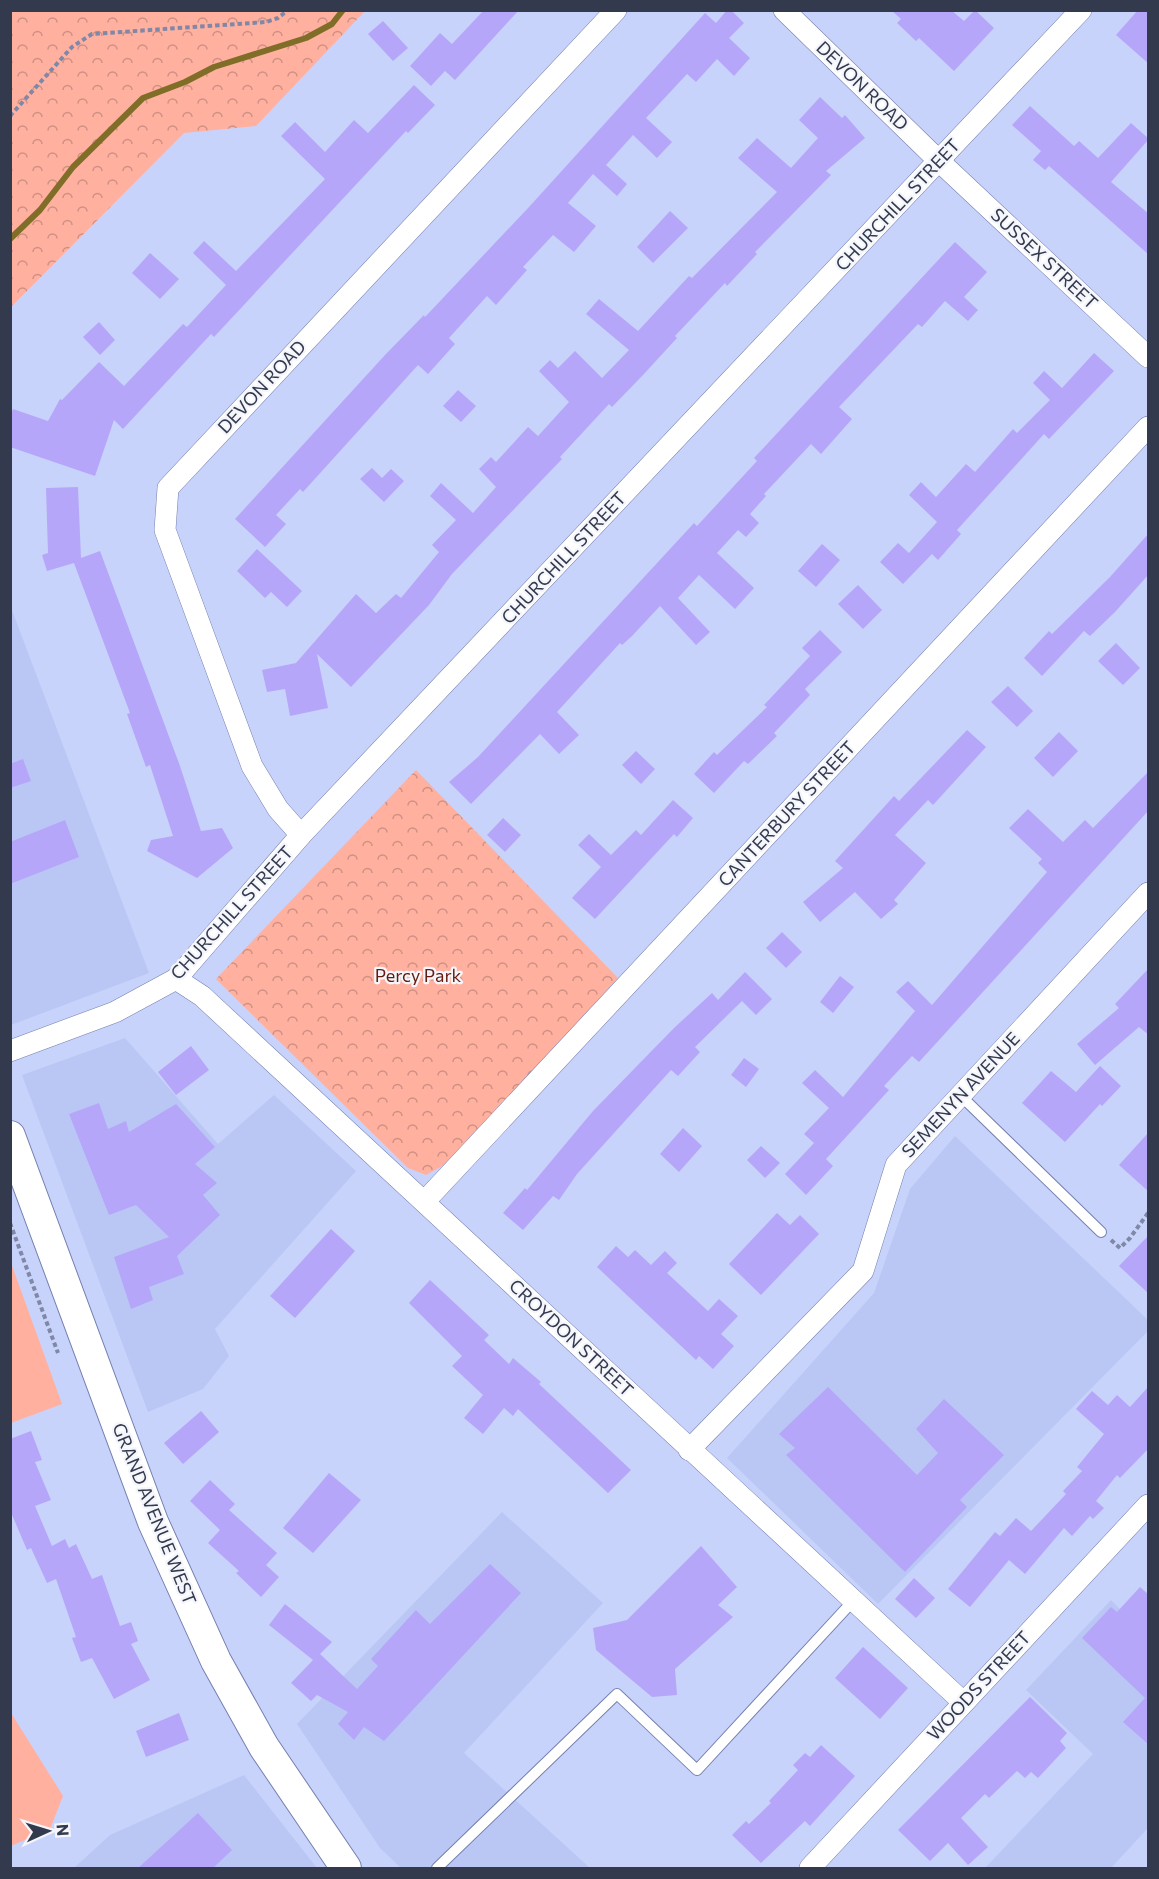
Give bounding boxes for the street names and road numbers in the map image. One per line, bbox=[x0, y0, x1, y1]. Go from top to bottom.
street label: DEVON ROAD bbox=[812, 36, 913, 135]
street label: CHURCHILL STREET bbox=[830, 134, 964, 275]
street label: SUSSEX STREET bbox=[987, 203, 1103, 313]
street label: DEVON ROAD bbox=[213, 335, 310, 437]
street label: CHURCHILL STREET bbox=[496, 487, 630, 628]
street label: CANTERBURY STREET bbox=[713, 736, 859, 891]
street label: CHURCHILL STREET bbox=[165, 841, 297, 984]
street label: SEMENYN AVENUE bbox=[897, 1027, 1024, 1161]
street label: CROYDON STREET bbox=[505, 1274, 638, 1400]
street label: GRAND AVENUE WEST bbox=[108, 1420, 201, 1608]
street label: WOODS STREET bbox=[922, 1626, 1035, 1745]

